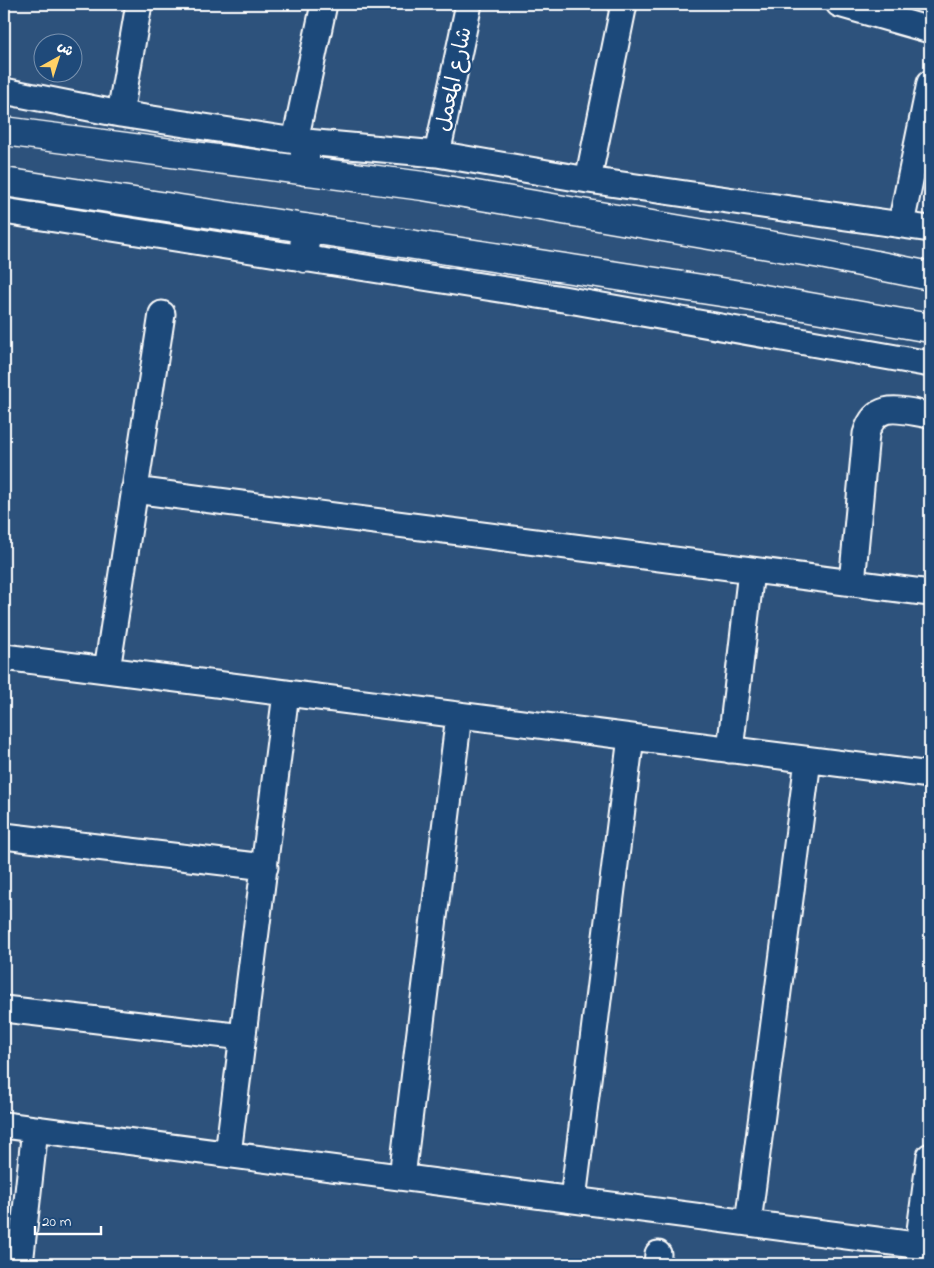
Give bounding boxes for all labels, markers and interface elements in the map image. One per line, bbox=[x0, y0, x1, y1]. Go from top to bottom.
street label: شارع المعمل bbox=[429, 24, 481, 135]
north arrow bbox=[32, 32, 82, 82]
text: ش bbox=[53, 36, 78, 62]
scale bar bbox=[35, 1203, 101, 1235]
text: 20 m bbox=[42, 1211, 72, 1233]

